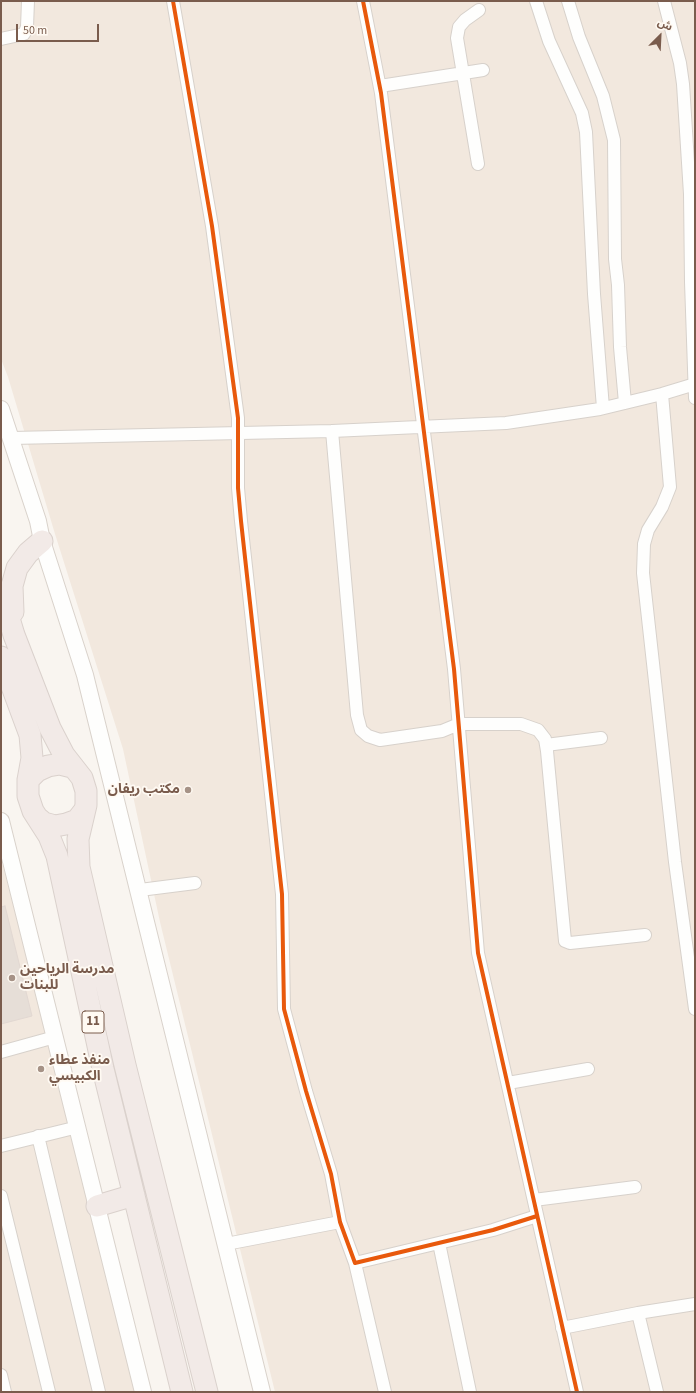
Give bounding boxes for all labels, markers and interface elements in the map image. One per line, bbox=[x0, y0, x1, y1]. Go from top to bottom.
text: ش bbox=[655, 15, 675, 34]
scale bar bbox=[18, 16, 101, 42]
north arrow bbox=[640, 16, 680, 56]
text: 50 m bbox=[23, 22, 47, 39]
place label: مكتب ريفان bbox=[108, 782, 180, 798]
marker: مكتب ريفان bbox=[183, 785, 193, 795]
place label: مدرسة الرياحين للبنات bbox=[20, 962, 114, 994]
marker: مدرسة الرياحين للبنات bbox=[7, 973, 17, 983]
road number: 11 bbox=[82, 1011, 104, 1033]
place label: منفذ عطاء الكبيسي bbox=[49, 1053, 110, 1086]
marker: منفذ عطاء الكبيسي bbox=[36, 1064, 46, 1074]

